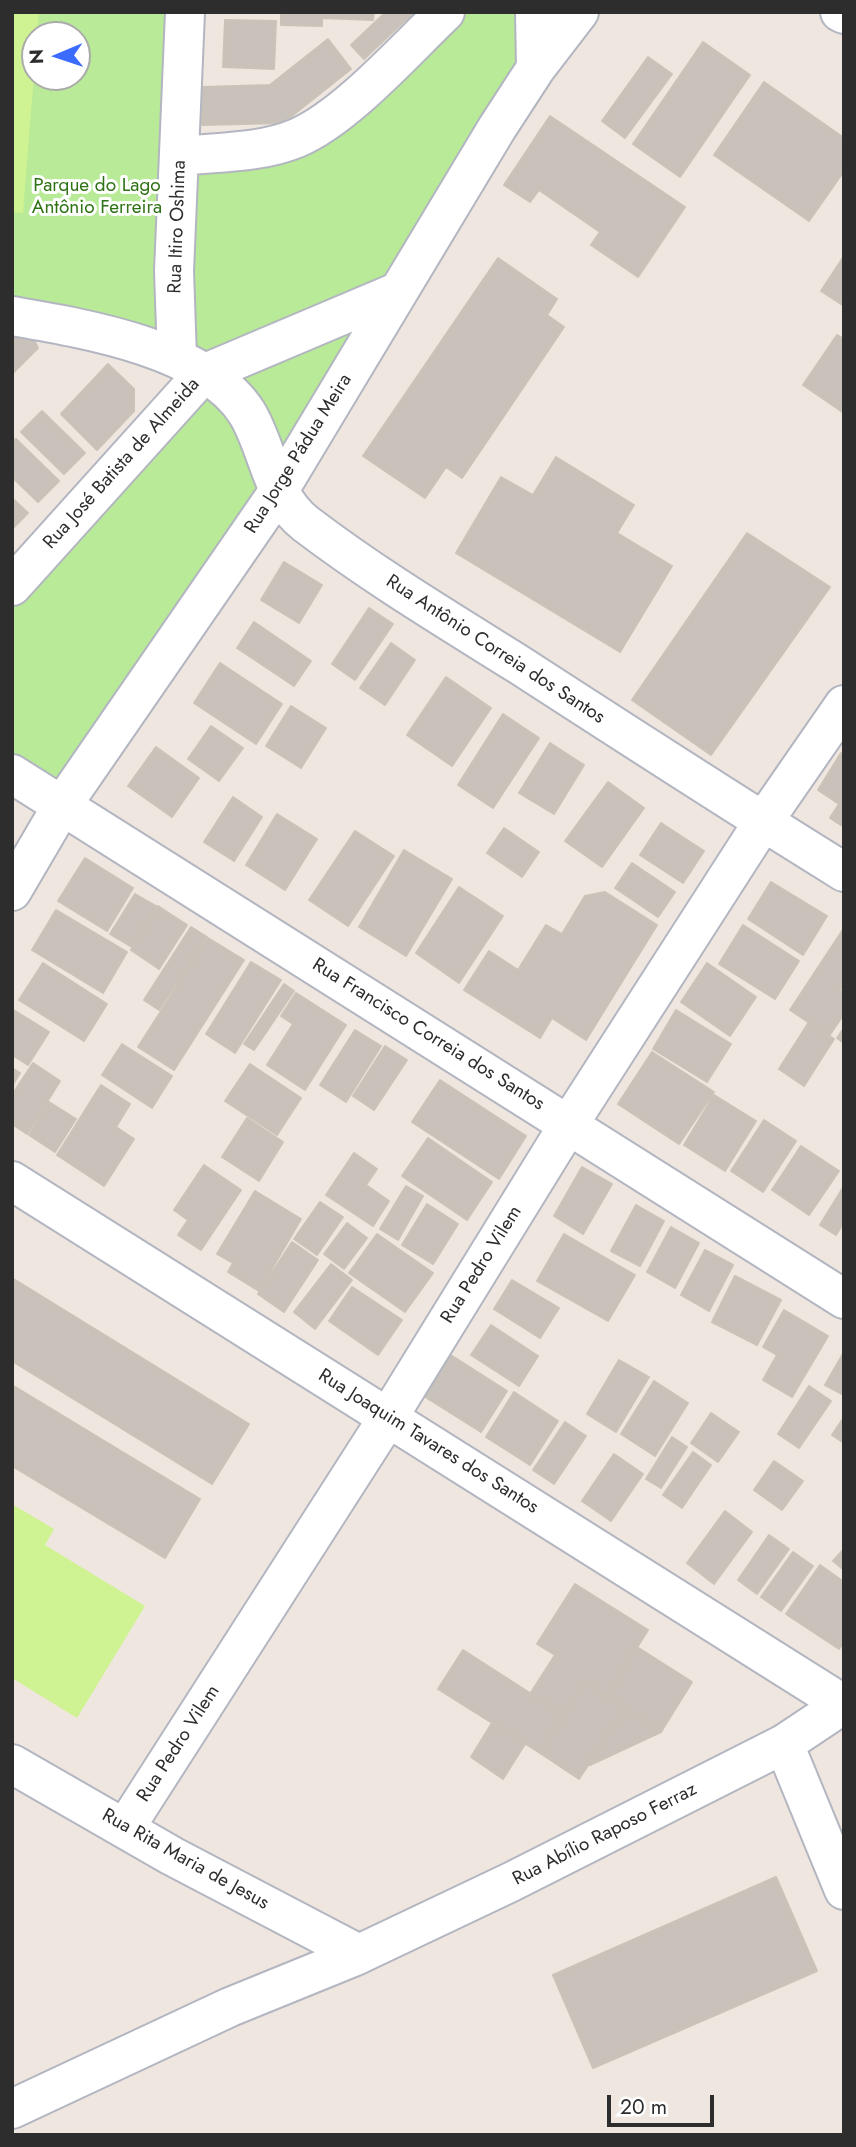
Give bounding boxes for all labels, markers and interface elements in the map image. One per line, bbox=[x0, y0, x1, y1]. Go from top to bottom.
north arrow bbox=[21, 21, 91, 91]
text: N bbox=[23, 49, 50, 65]
street label: Rua Itiro Oshima bbox=[164, 160, 192, 294]
park label: Parque do Lago Antônio Ferreira bbox=[32, 175, 162, 219]
street label: Rua Jorge Pádua Meira bbox=[241, 370, 357, 538]
street label: Rua José Batista de Almeida bbox=[39, 374, 205, 554]
street label: Rua Antônio Correia dos Santos bbox=[381, 571, 609, 729]
street label: Rua Francisco Correia dos Santos bbox=[308, 954, 548, 1116]
street label: Rua Pedro Vilem bbox=[437, 1202, 527, 1328]
street label: Rua Joaquim Tavares dos Santos bbox=[314, 1365, 542, 1519]
street label: Rua Pedro Vilem bbox=[133, 1681, 225, 1807]
street label: Rua Abílio Raposo Ferraz bbox=[509, 1779, 701, 1891]
street label: Rua Rita Maria de Jesus bbox=[98, 1805, 272, 1915]
scale bar bbox=[611, 2080, 718, 2124]
text: 20 m bbox=[620, 2092, 667, 2122]

